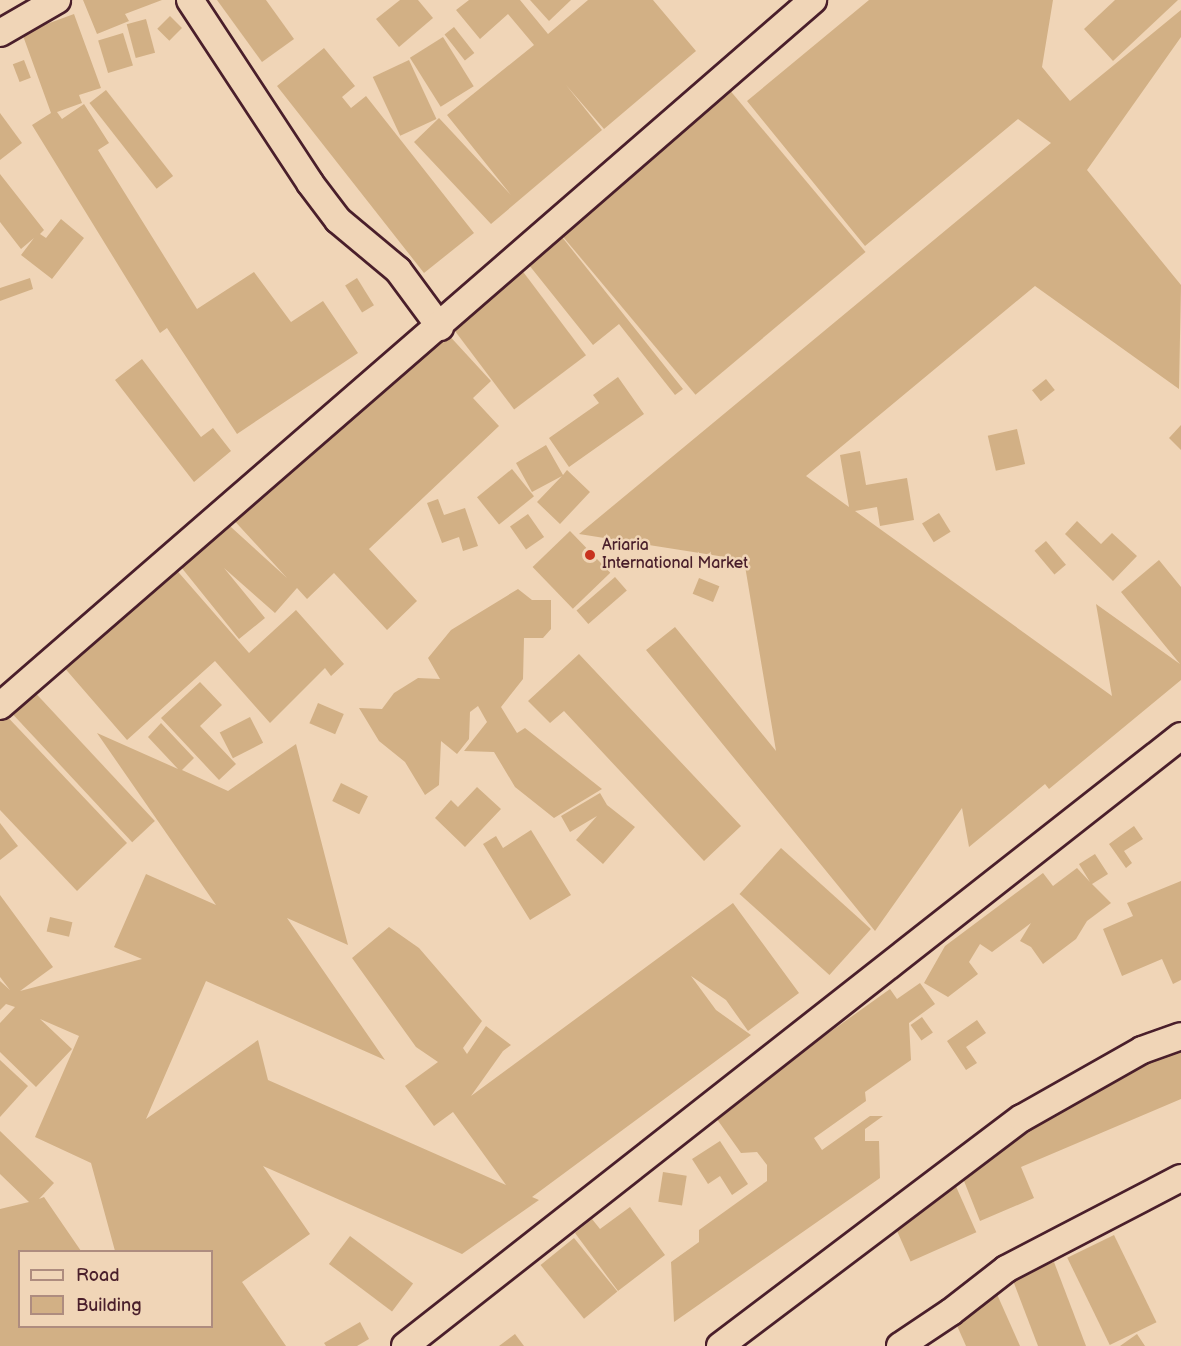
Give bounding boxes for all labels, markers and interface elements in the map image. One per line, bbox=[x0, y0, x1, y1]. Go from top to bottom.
place label: Ariaria International Market bbox=[602, 536, 748, 574]
marker: Ariaria International Market bbox=[583, 548, 597, 562]
legend bbox=[18, 1250, 213, 1328]
text: Road bbox=[76, 1265, 120, 1286]
text: Building bbox=[76, 1295, 142, 1316]

